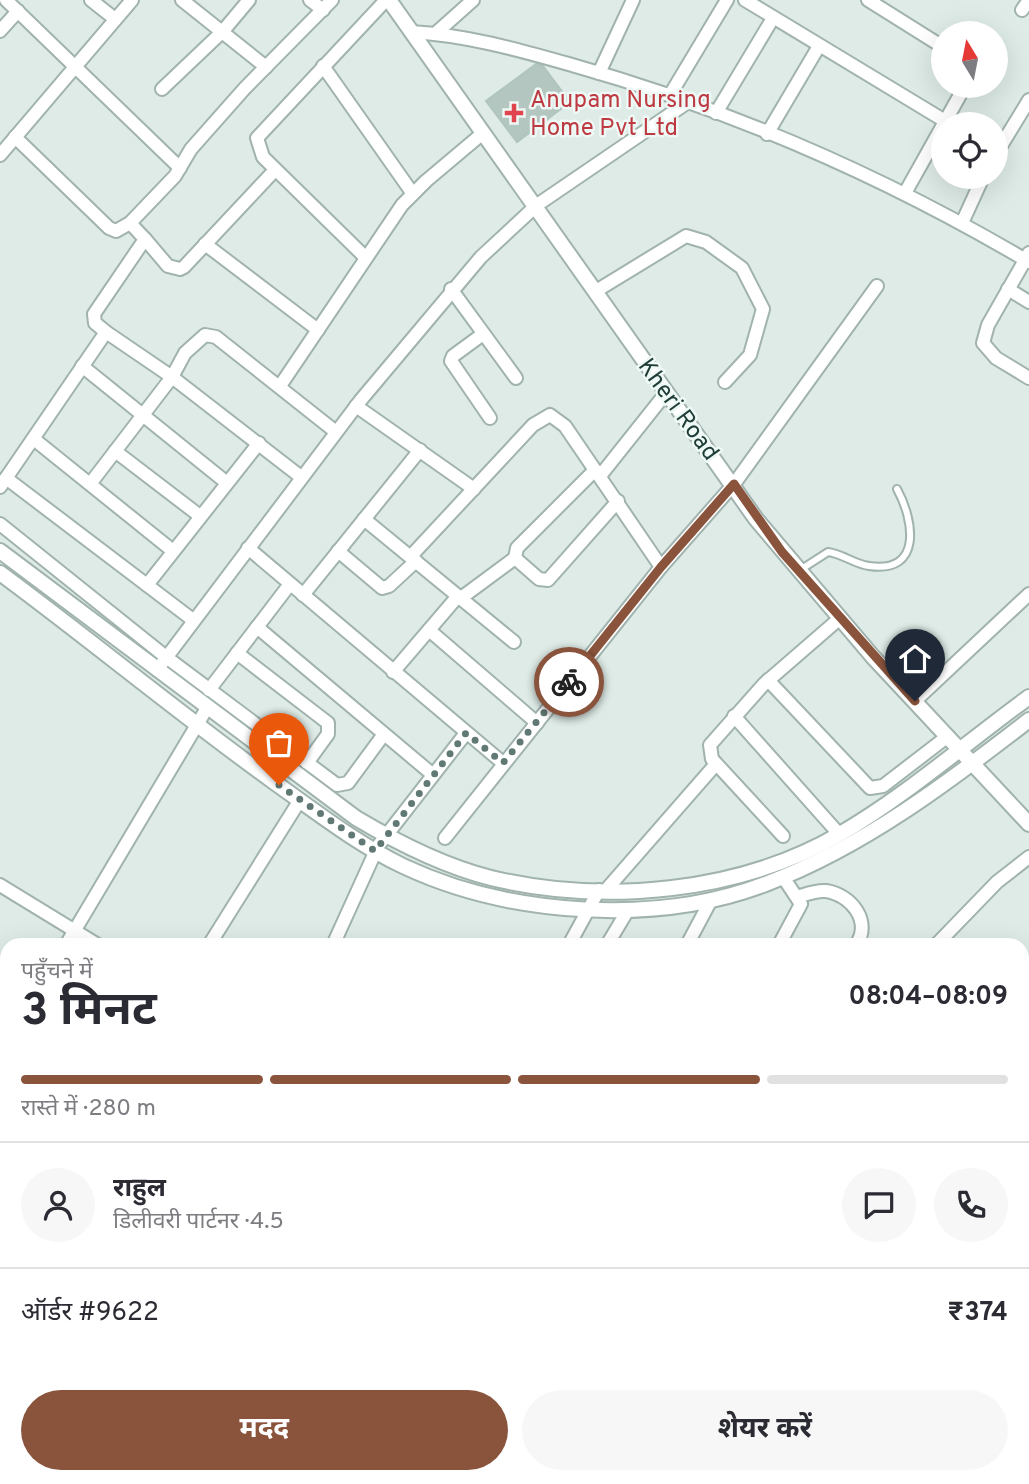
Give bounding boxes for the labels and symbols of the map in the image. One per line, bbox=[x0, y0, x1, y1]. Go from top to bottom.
north arrow bbox=[931, 21, 1008, 98]
place label: Anupam Nursing Home Pvt Ltd bbox=[530, 86, 711, 144]
marker: Anupam Nursing Home Pvt Ltd bbox=[504, 103, 524, 123]
street label: Kheri Road bbox=[630, 353, 725, 467]
pin bbox=[885, 629, 945, 701]
courier bbox=[534, 647, 604, 717]
pin bbox=[249, 713, 309, 785]

